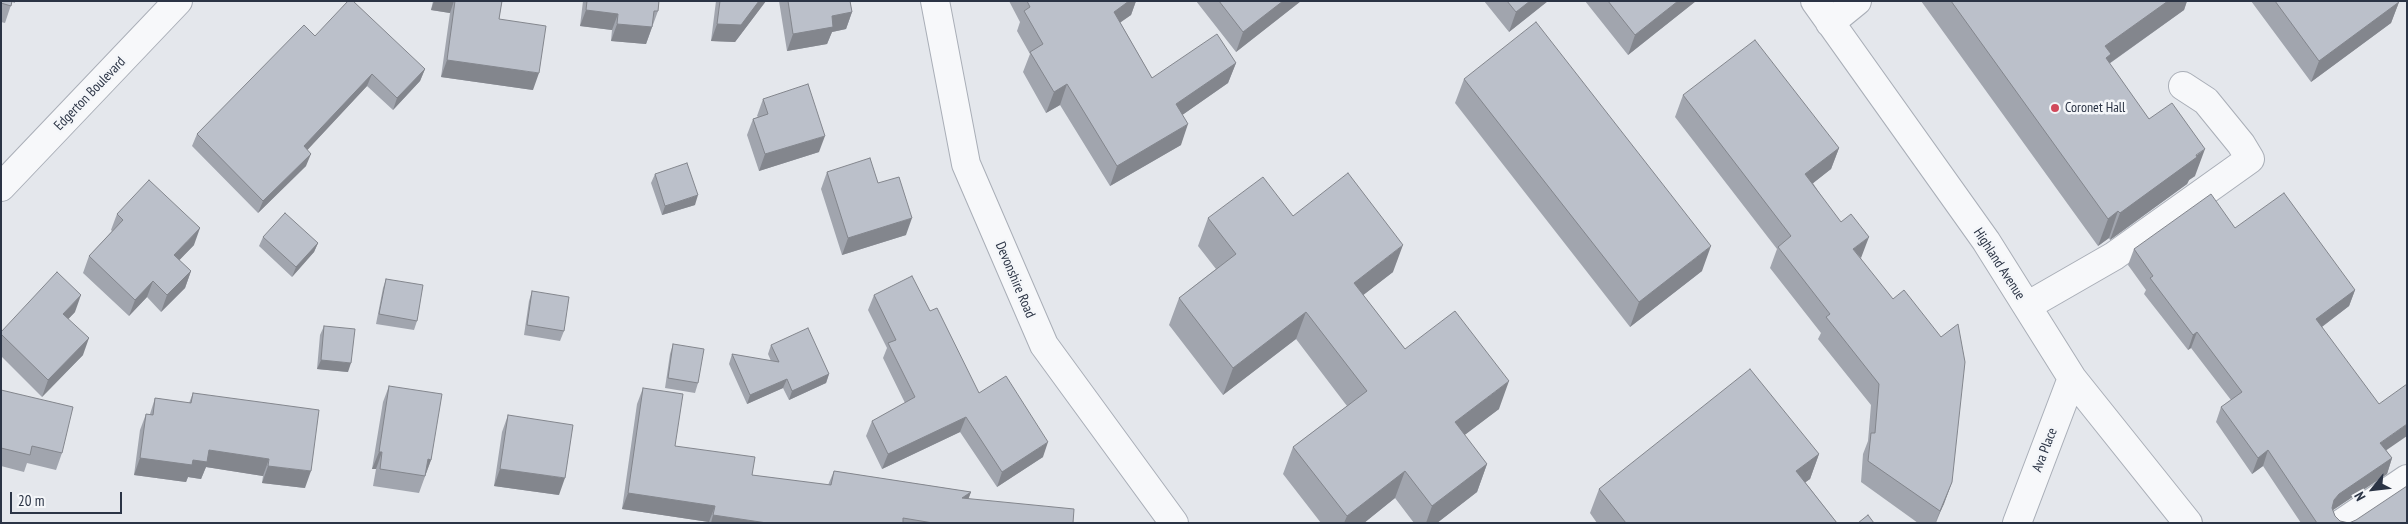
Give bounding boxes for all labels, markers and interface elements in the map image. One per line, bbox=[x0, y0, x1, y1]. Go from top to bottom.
street label: Edgerton Boulevard bbox=[51, 54, 129, 134]
place label: Coronet Hall bbox=[2065, 100, 2125, 116]
marker: Coronet Hall bbox=[2049, 102, 2061, 114]
street label: Highland Avenue bbox=[1970, 225, 2028, 303]
street label: Devonshire Road bbox=[991, 239, 1039, 321]
street label: Ava Place bbox=[2029, 426, 2061, 474]
north arrow bbox=[2348, 464, 2398, 514]
scale bar bbox=[12, 482, 125, 514]
text: N bbox=[2350, 489, 2370, 504]
text: 20 m bbox=[18, 491, 44, 510]

